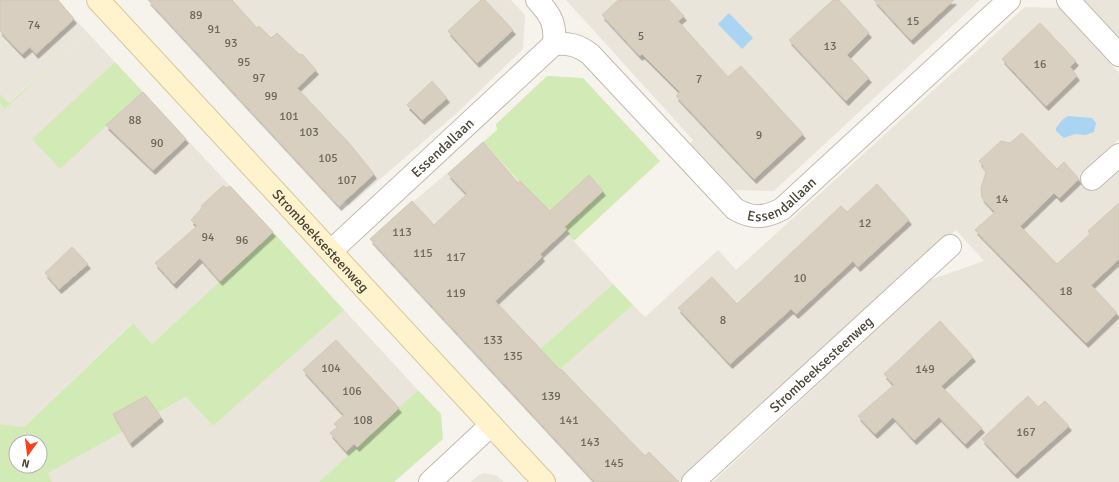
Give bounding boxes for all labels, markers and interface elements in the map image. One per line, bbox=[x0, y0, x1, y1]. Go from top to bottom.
house number: 89 bbox=[190, 8, 202, 23]
house number: 15 bbox=[907, 14, 919, 29]
house number: 74 bbox=[28, 18, 41, 33]
house number: 91 bbox=[208, 22, 220, 37]
house number: 5 bbox=[638, 29, 644, 44]
house number: 93 bbox=[225, 36, 237, 51]
house number: 13 bbox=[824, 39, 836, 54]
house number: 95 bbox=[238, 55, 250, 70]
house number: 16 bbox=[1034, 57, 1046, 72]
house number: 97 bbox=[253, 71, 265, 86]
house number: 7 bbox=[696, 72, 702, 87]
house number: 99 bbox=[265, 89, 277, 104]
house number: 101 bbox=[279, 109, 299, 124]
house number: 88 bbox=[129, 113, 141, 128]
street label: Essendallaan bbox=[408, 115, 478, 181]
house number: 103 bbox=[299, 125, 319, 140]
house number: 9 bbox=[756, 128, 762, 143]
house number: 90 bbox=[151, 136, 163, 151]
house number: 105 bbox=[318, 151, 338, 166]
house number: 107 bbox=[337, 173, 357, 188]
street label: Essendallaan bbox=[746, 174, 820, 225]
street label: Strombeeksesteenweg bbox=[269, 186, 372, 296]
house number: 14 bbox=[996, 192, 1009, 207]
house number: 12 bbox=[859, 216, 871, 231]
house number: 113 bbox=[392, 225, 412, 240]
house number: 94 bbox=[202, 230, 215, 245]
house number: 96 bbox=[236, 233, 248, 248]
house number: 115 bbox=[413, 246, 433, 261]
house number: 117 bbox=[446, 250, 466, 265]
house number: 10 bbox=[794, 271, 806, 286]
house number: 18 bbox=[1060, 284, 1072, 299]
house number: 119 bbox=[446, 286, 466, 301]
house number: 8 bbox=[720, 313, 726, 328]
street label: Strombeeksesteenweg bbox=[766, 313, 877, 416]
house number: 133 bbox=[483, 333, 503, 348]
house number: 135 bbox=[503, 349, 523, 364]
house number: 104 bbox=[321, 361, 341, 376]
house number: 149 bbox=[915, 362, 935, 377]
house number: 106 bbox=[342, 384, 362, 399]
house number: 139 bbox=[541, 389, 561, 404]
house number: 108 bbox=[353, 413, 373, 428]
house number: 141 bbox=[559, 413, 579, 428]
house number: 167 bbox=[1016, 425, 1036, 440]
north arrow bbox=[8, 434, 48, 474]
house number: 143 bbox=[580, 435, 600, 450]
text: N bbox=[20, 456, 31, 470]
house number: 145 bbox=[604, 456, 624, 471]

